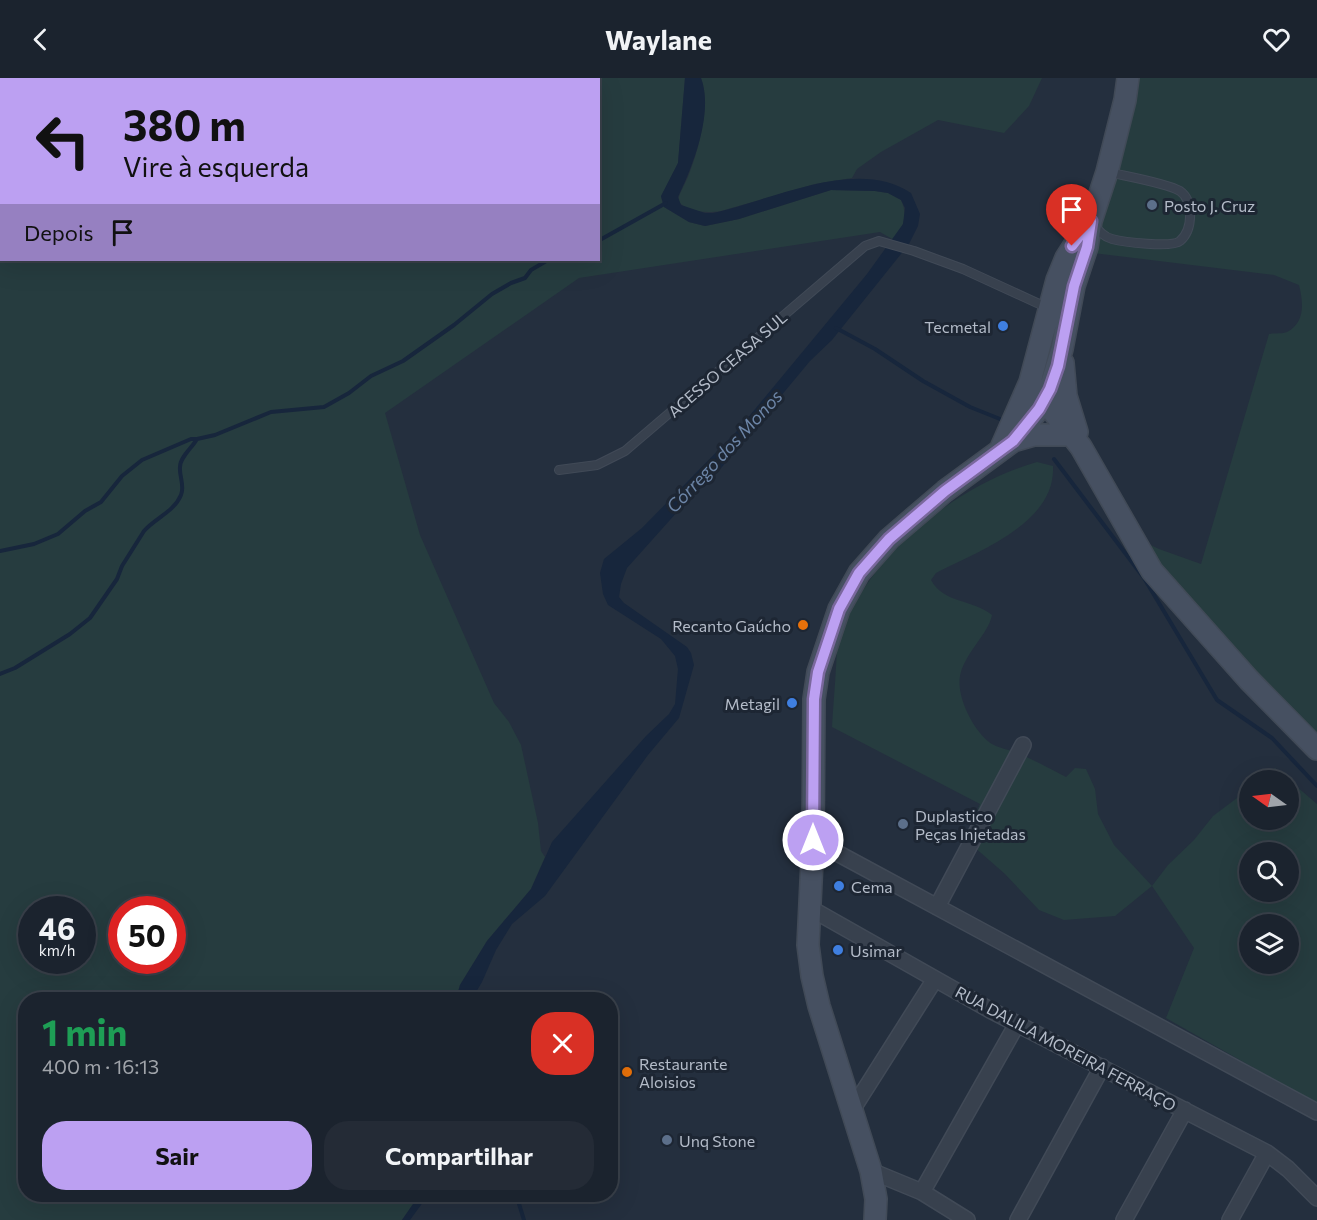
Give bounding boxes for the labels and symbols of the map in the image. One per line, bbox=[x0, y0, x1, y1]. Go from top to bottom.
pin bbox=[1046, 184, 1097, 246]
place label: Posto J. Cruz bbox=[1164, 196, 1255, 215]
marker: Posto J. Cruz bbox=[1145, 198, 1159, 212]
street label: ACESSO CEASA SUL bbox=[664, 307, 790, 421]
place label: Tecmetal bbox=[924, 317, 991, 336]
marker: Tecmetal bbox=[996, 319, 1010, 333]
water label: Córrego dos Monos bbox=[661, 385, 787, 517]
place label: Recanto Gaúcho bbox=[672, 616, 791, 635]
marker: Recanto Gaúcho bbox=[796, 618, 810, 632]
place label: Metagil bbox=[725, 694, 780, 713]
marker: Metagil bbox=[785, 696, 799, 710]
north arrow bbox=[1239, 770, 1299, 830]
place label: Duplastico Peças Injetadas bbox=[915, 806, 1026, 843]
position arrow bbox=[781, 808, 845, 872]
marker: Duplastico Peças Injetadas bbox=[896, 817, 910, 831]
place label: Cema bbox=[851, 877, 893, 896]
marker: Cema bbox=[832, 879, 846, 893]
speed limit sign: 50 bbox=[108, 896, 186, 974]
place label: Usimar bbox=[850, 941, 902, 960]
marker: Usimar bbox=[831, 943, 845, 957]
street label: RUA DALILA MOREIRA FERRAÇO bbox=[952, 982, 1180, 1114]
place label: Restaurante Aloisios bbox=[639, 1054, 727, 1091]
marker: Restaurante Aloisios bbox=[620, 1065, 634, 1079]
place label: Unq Stone bbox=[679, 1131, 755, 1150]
marker: Unq Stone bbox=[660, 1133, 674, 1147]

